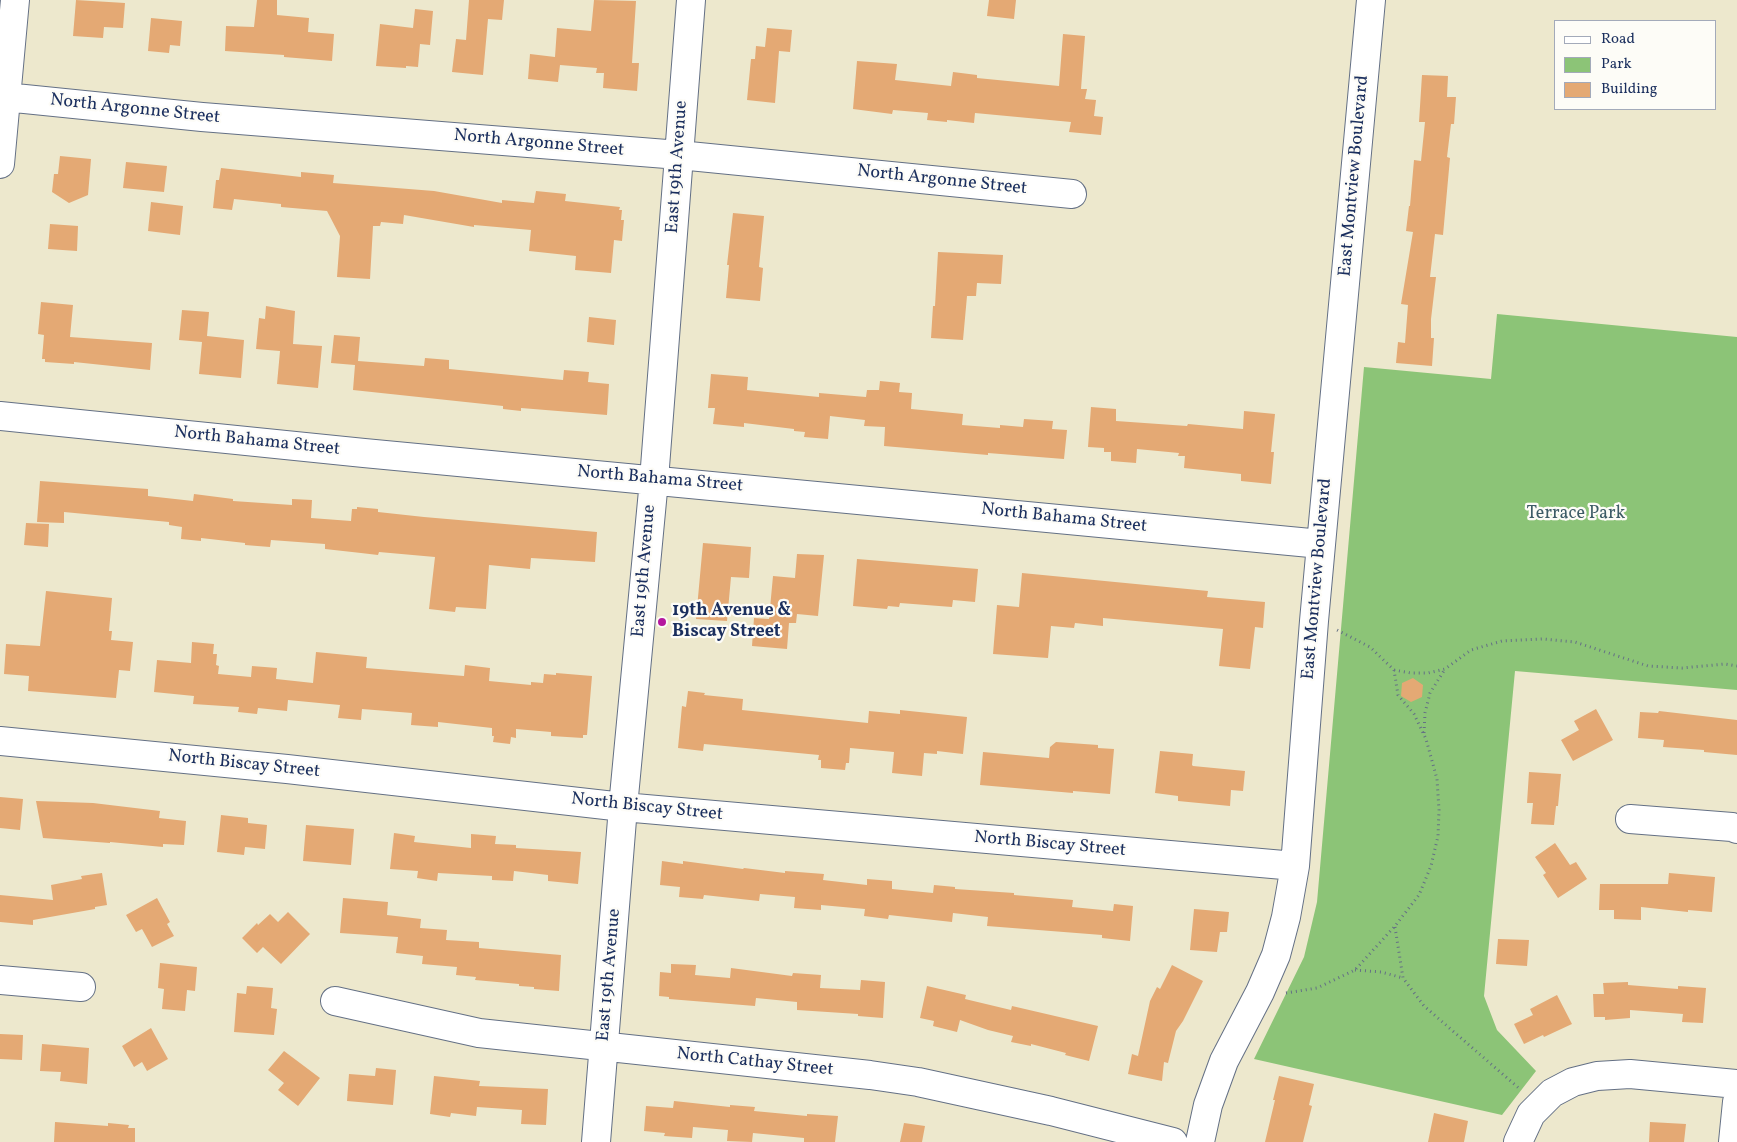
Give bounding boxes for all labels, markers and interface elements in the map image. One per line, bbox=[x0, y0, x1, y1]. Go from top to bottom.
legend bbox=[1554, 20, 1717, 110]
text: Road bbox=[1601, 29, 1635, 50]
text: Park bbox=[1601, 54, 1632, 75]
street label: East Montview Boulevard bbox=[1335, 74, 1375, 278]
text: Building bbox=[1601, 79, 1657, 100]
street label: North Argonne Street bbox=[49, 90, 221, 130]
street label: East 19th Avenue bbox=[663, 100, 693, 234]
street label: North Argonne Street bbox=[453, 126, 625, 162]
street label: North Argonne Street bbox=[856, 161, 1028, 201]
street label: North Bahama Street bbox=[173, 423, 341, 461]
street label: North Bahama Street bbox=[576, 462, 744, 498]
street label: East Montview Boulevard bbox=[1298, 477, 1338, 681]
street label: North Bahama Street bbox=[980, 500, 1148, 538]
street label: East 19th Avenue bbox=[628, 504, 662, 638]
park label: Terrace Park bbox=[1527, 504, 1625, 526]
place label: 19th Avenue & Biscay Street bbox=[672, 601, 791, 644]
marker: 19th Avenue & Biscay Street bbox=[656, 616, 668, 628]
street label: North Biscay Street bbox=[167, 746, 321, 784]
street label: North Biscay Street bbox=[570, 789, 724, 827]
street label: North Biscay Street bbox=[973, 828, 1127, 862]
street label: East 19th Avenue bbox=[593, 908, 627, 1042]
street label: North Cathay Street bbox=[676, 1044, 834, 1082]

